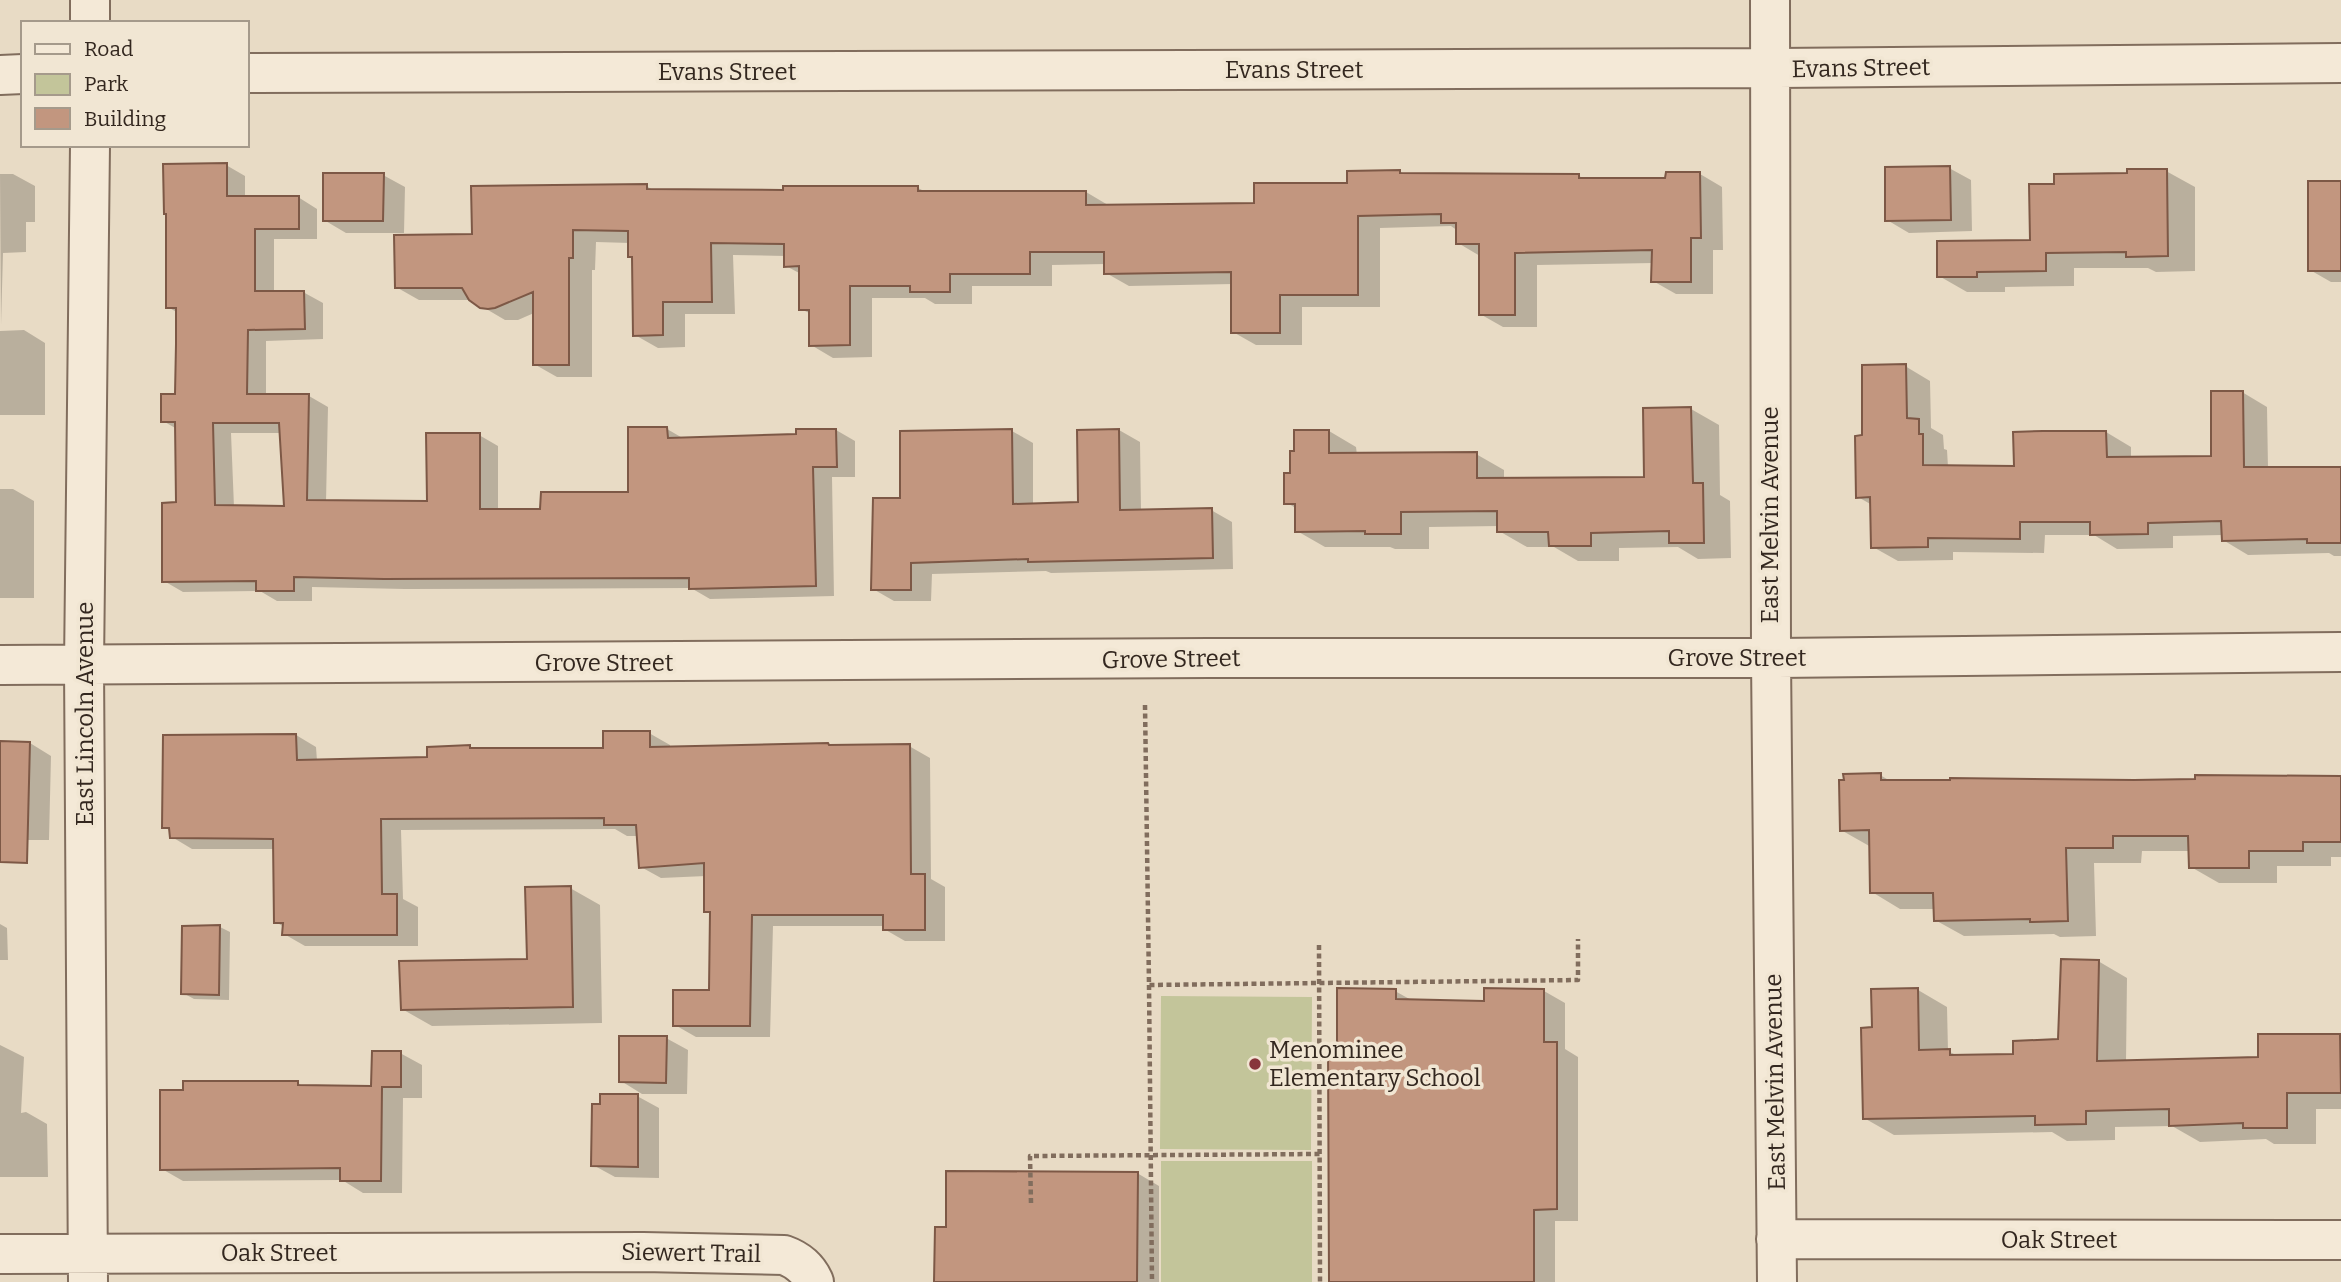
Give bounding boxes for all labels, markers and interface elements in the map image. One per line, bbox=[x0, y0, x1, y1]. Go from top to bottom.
legend bbox=[21, 21, 248, 147]
text: Road bbox=[84, 36, 133, 62]
street label: Evans Street bbox=[1791, 53, 1931, 83]
street label: Evans Street bbox=[1225, 56, 1364, 84]
street label: Evans Street bbox=[658, 58, 797, 86]
text: Park bbox=[84, 71, 128, 97]
text: Building bbox=[84, 106, 167, 132]
street label: East Melvin Avenue bbox=[1756, 406, 1784, 624]
street label: East Lincoln Avenue bbox=[71, 602, 99, 826]
street label: Grove Street bbox=[1101, 644, 1241, 674]
street label: Grove Street bbox=[1668, 644, 1807, 672]
street label: Grove Street bbox=[535, 649, 674, 677]
street label: East Melvin Avenue bbox=[1759, 973, 1791, 1191]
place label: Menominee Elementary School bbox=[1269, 1036, 1481, 1092]
marker: Menominee Elementary School bbox=[1247, 1056, 1263, 1072]
street label: Oak Street bbox=[2001, 1226, 2118, 1254]
street label: Siewert Trail bbox=[621, 1238, 761, 1268]
street label: Oak Street bbox=[221, 1239, 338, 1267]

